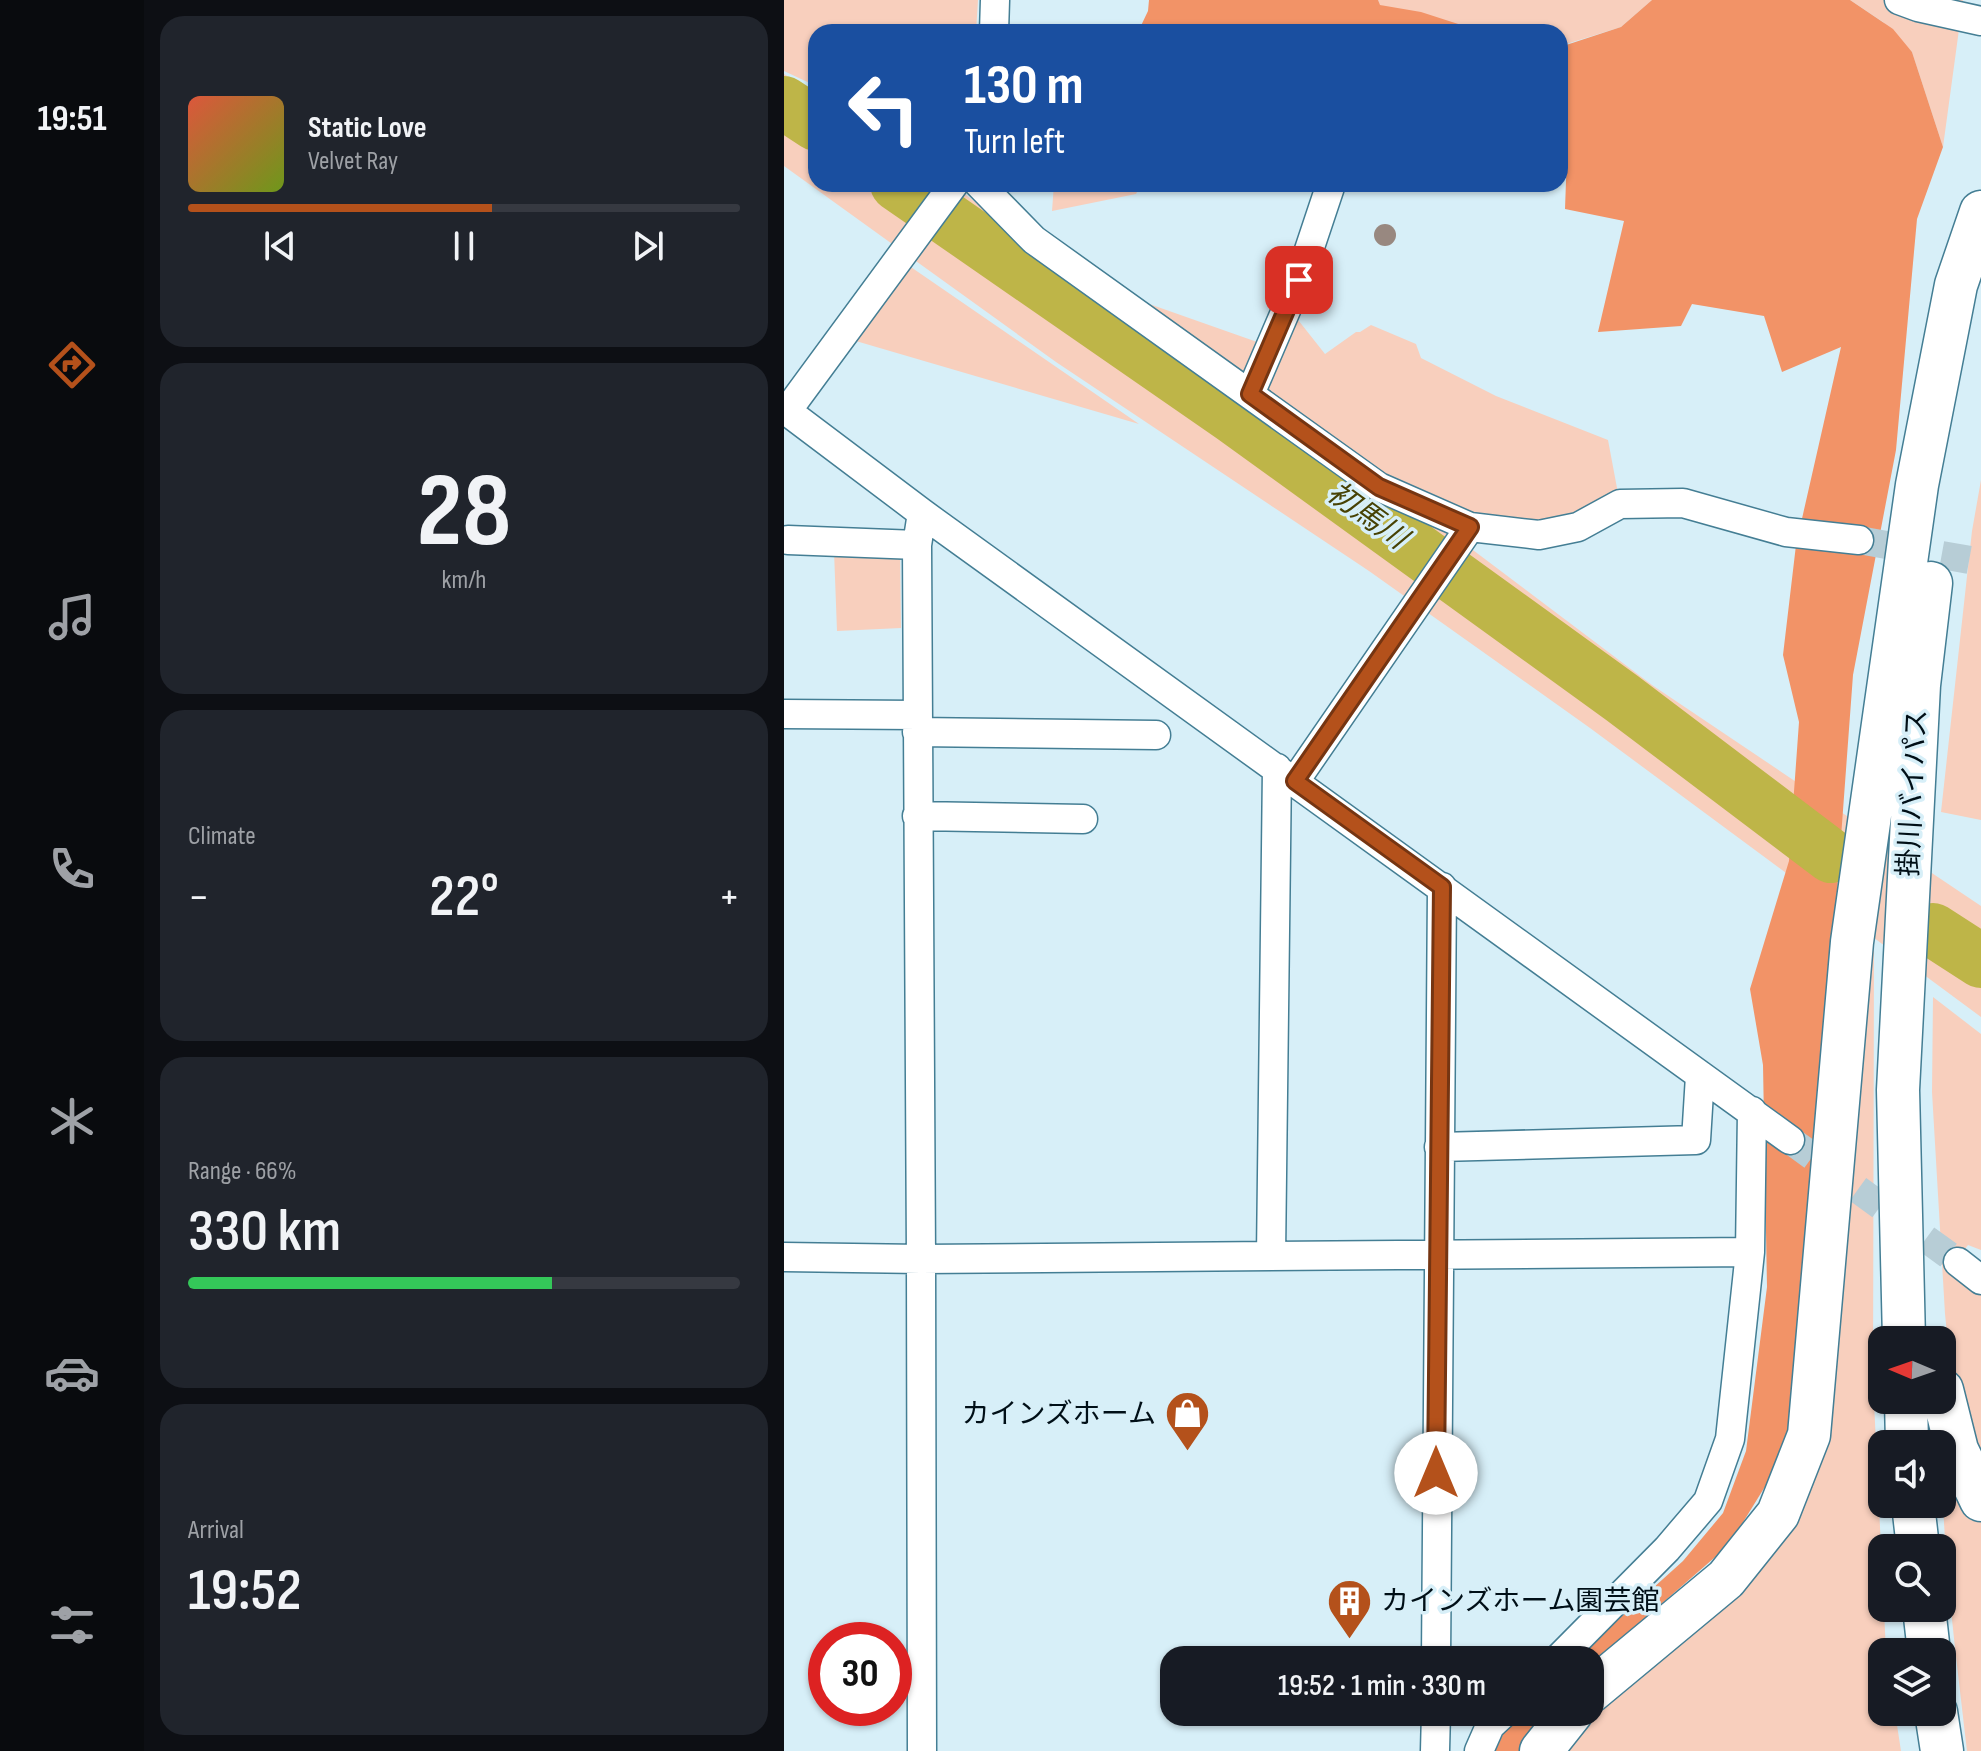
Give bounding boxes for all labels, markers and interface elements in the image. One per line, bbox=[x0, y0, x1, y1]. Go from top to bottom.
text: 130 m bbox=[964, 53, 1084, 120]
icon: left bbox=[832, 56, 936, 160]
text: 19:51 bbox=[37, 98, 107, 141]
text: Static Love bbox=[308, 110, 427, 146]
text: Turn left bbox=[964, 121, 1065, 164]
text: Velvet Ray bbox=[308, 146, 398, 177]
icon: previous bbox=[258, 224, 302, 268]
icon: pause bbox=[442, 224, 486, 268]
icon: next bbox=[626, 224, 670, 268]
pin bbox=[1265, 246, 1333, 314]
icon: arrive bbox=[1277, 258, 1321, 302]
icon: directions bbox=[44, 337, 100, 393]
text: 28 bbox=[417, 450, 511, 575]
water label: 初馬川 bbox=[1320, 475, 1416, 559]
text: km/h bbox=[442, 565, 486, 596]
icon: music bbox=[44, 589, 100, 645]
street label: 掛川バイパス bbox=[1892, 709, 1934, 877]
text: Climate bbox=[188, 821, 256, 852]
icon: phone bbox=[44, 841, 100, 897]
text: 22° bbox=[429, 861, 499, 933]
text: − bbox=[188, 871, 210, 924]
text: + bbox=[718, 871, 740, 924]
icon: climate bbox=[44, 1093, 100, 1149]
text: Range · 66% bbox=[188, 1156, 297, 1187]
text: 330 km bbox=[188, 1196, 341, 1268]
north arrow bbox=[1868, 1326, 1956, 1414]
map controls bbox=[1868, 1326, 1956, 1726]
icon: car bbox=[44, 1345, 100, 1401]
shop icon: カインズホーム bbox=[1163, 1390, 1211, 1453]
place label: カインズホーム bbox=[961, 1398, 1156, 1431]
button: sound bbox=[1868, 1430, 1956, 1518]
position arrow bbox=[1394, 1431, 1478, 1515]
text: Arrival bbox=[188, 1515, 244, 1546]
button: search bbox=[1868, 1534, 1956, 1622]
text: 19:52 bbox=[188, 1555, 302, 1627]
building icon: カインズホーム園芸館 bbox=[1326, 1577, 1374, 1640]
place label: カインズホーム園芸館 bbox=[1381, 1585, 1660, 1618]
icon: filters bbox=[44, 1597, 100, 1653]
speed limit sign: 30 bbox=[808, 1622, 912, 1726]
button: layers bbox=[1868, 1638, 1956, 1726]
text: 19:52 · 1 min · 330 m bbox=[1278, 1668, 1486, 1704]

